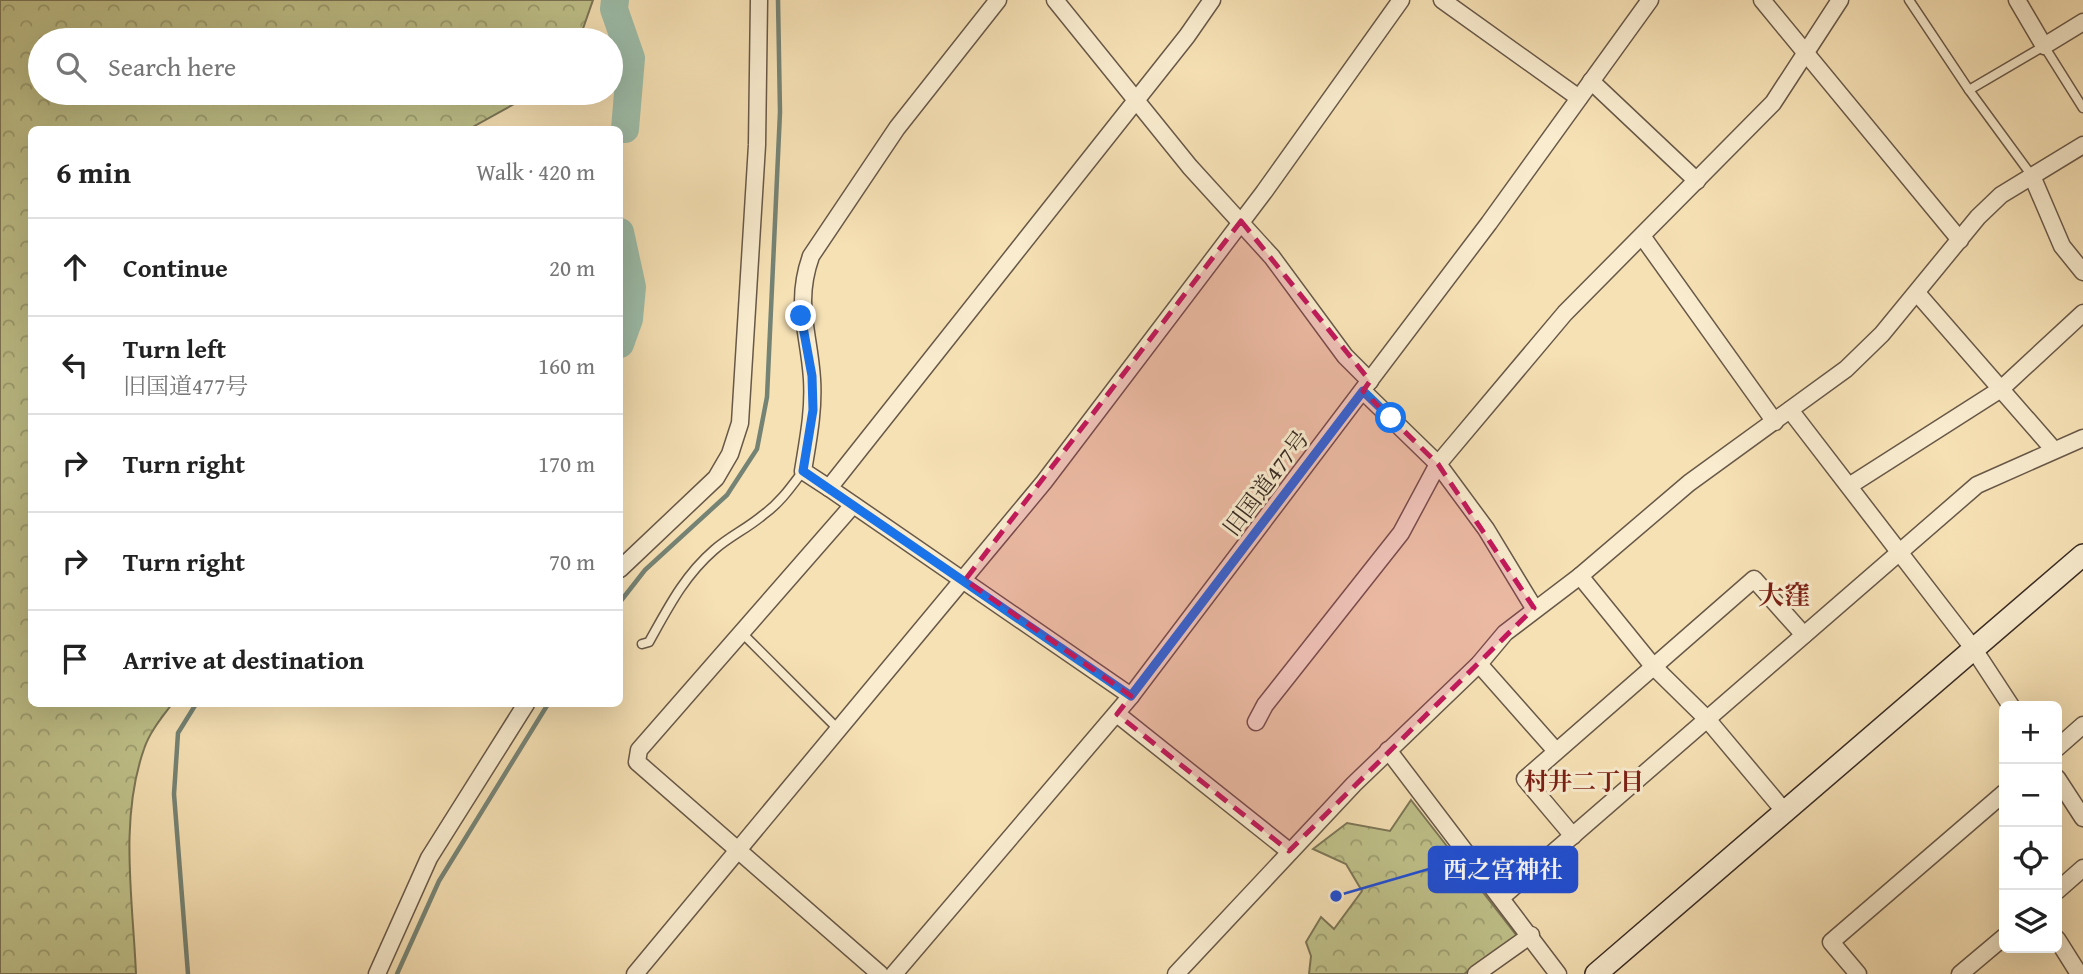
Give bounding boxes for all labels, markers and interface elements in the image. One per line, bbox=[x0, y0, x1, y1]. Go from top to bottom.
search box bbox=[28, 28, 623, 105]
text: Search here bbox=[108, 47, 236, 86]
icon: search bbox=[52, 48, 90, 86]
text: 6 min bbox=[56, 150, 131, 194]
text: Walk · 420 m bbox=[476, 155, 595, 188]
icon: ahead bbox=[56, 248, 94, 286]
text: Continue bbox=[123, 248, 228, 287]
text: 20 m bbox=[549, 251, 595, 284]
route end bbox=[785, 300, 816, 331]
text: Turn left bbox=[123, 329, 226, 368]
icon: left bbox=[56, 346, 94, 384]
text: 160 m bbox=[538, 349, 595, 382]
text: 旧国道477号 bbox=[123, 369, 248, 402]
route start bbox=[1375, 402, 1406, 433]
street label: 旧国道477号 bbox=[1215, 423, 1316, 543]
icon: right bbox=[56, 444, 94, 482]
text: Turn right bbox=[123, 444, 245, 483]
text: 170 m bbox=[538, 447, 595, 480]
icon: right bbox=[56, 542, 94, 580]
text: Turn right bbox=[123, 542, 245, 581]
text: 70 m bbox=[549, 545, 595, 578]
district label: 大窪 bbox=[1758, 575, 1810, 614]
icon: arrive bbox=[56, 640, 94, 678]
text: Arrive at destination bbox=[123, 640, 364, 679]
map controls bbox=[1999, 701, 2062, 953]
button: + bbox=[1999, 701, 2062, 764]
district label: 村井二丁目 bbox=[1524, 764, 1644, 799]
button: − bbox=[1999, 764, 2062, 827]
button: locate bbox=[1999, 827, 2062, 890]
callout: 西之宮神社 bbox=[1429, 847, 1577, 892]
text: 西之宮神社 bbox=[1443, 852, 1563, 887]
button: layers bbox=[1999, 890, 2062, 953]

